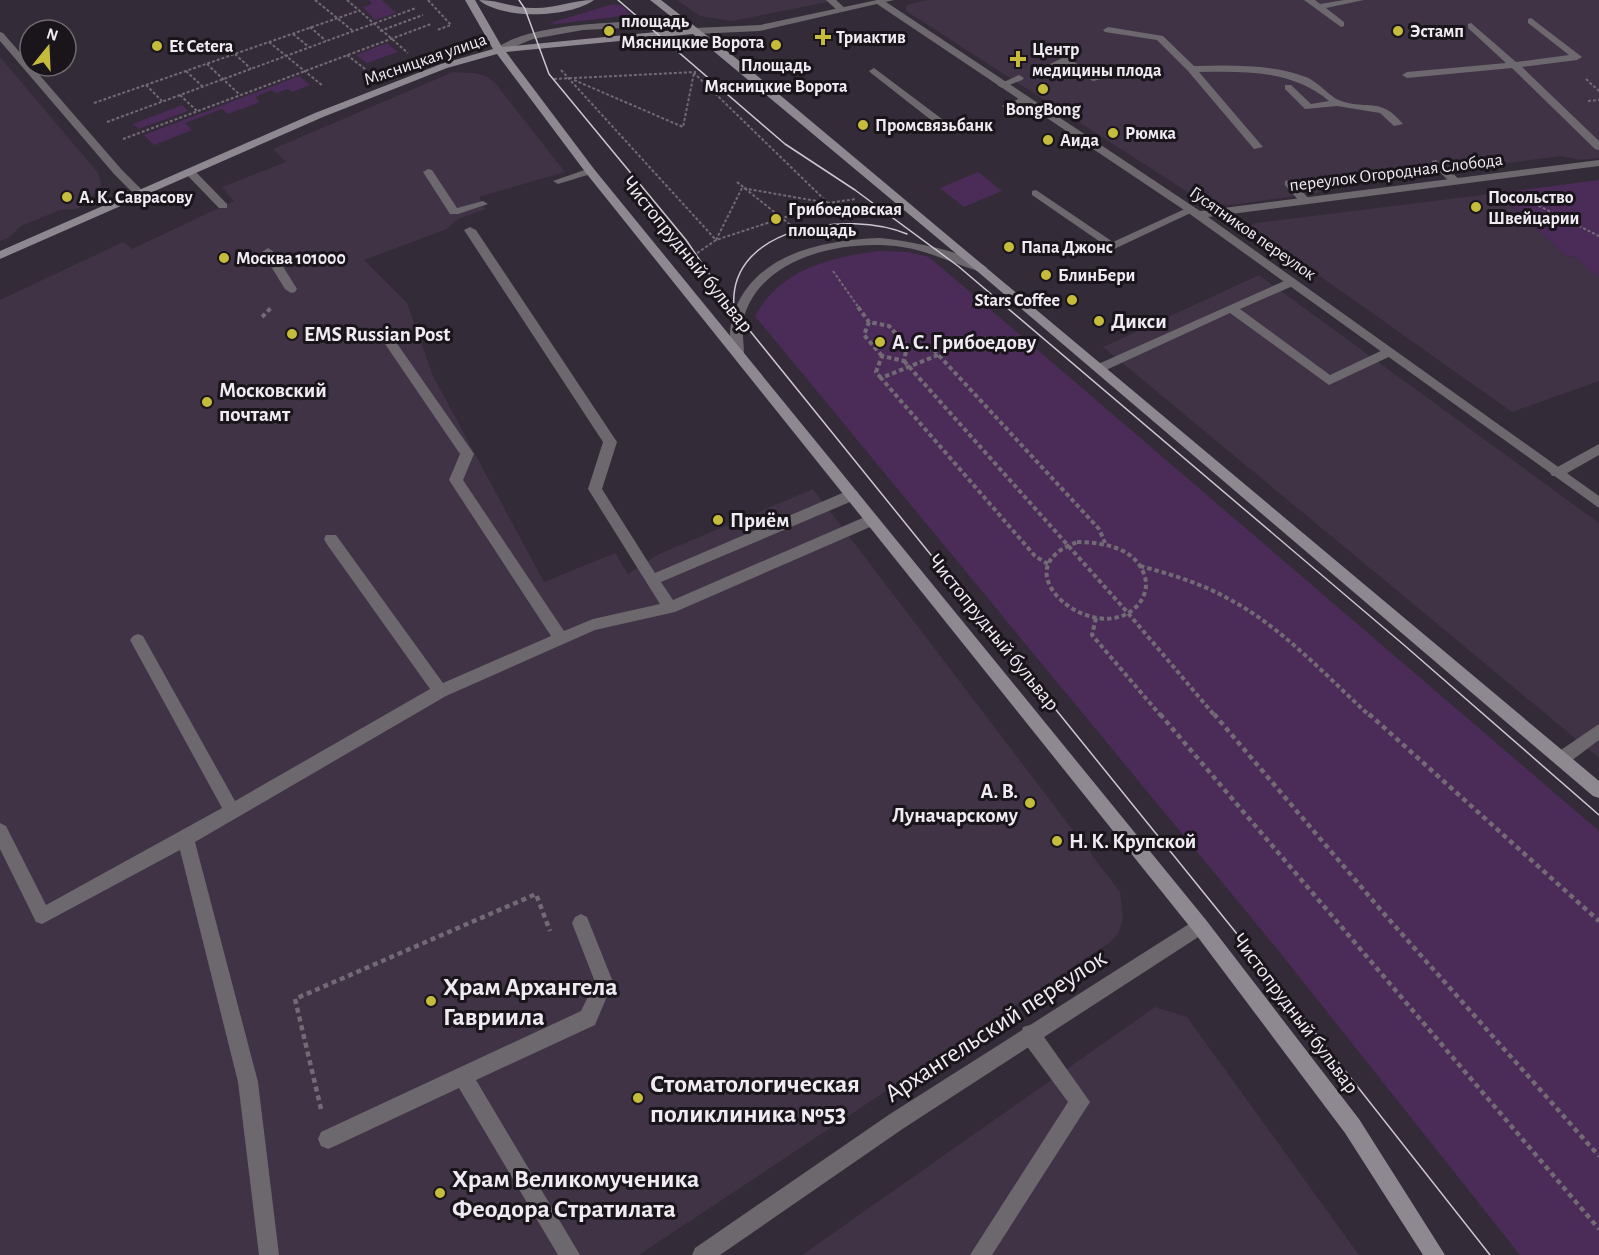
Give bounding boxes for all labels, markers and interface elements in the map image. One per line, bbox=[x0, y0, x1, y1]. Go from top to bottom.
place label: площадь Мясницкие Ворота bbox=[621, 13, 765, 52]
north arrow bbox=[18, 18, 78, 78]
place label: Эстамп bbox=[1410, 23, 1464, 41]
marker: площадь Мясницкие Ворота bbox=[602, 24, 616, 38]
marker: Эстамп bbox=[1391, 24, 1405, 38]
text: N bbox=[45, 25, 60, 44]
marker: Триактив bbox=[814, 28, 832, 46]
place label: Триактив bbox=[836, 29, 906, 47]
street label: Мясницкая улица bbox=[362, 31, 489, 89]
place label: Et Cetera bbox=[169, 38, 234, 56]
marker: Площадь Мясницкие Ворота bbox=[769, 38, 783, 52]
marker: Et Cetera bbox=[150, 39, 164, 53]
place label: Центр медицины плода bbox=[1032, 41, 1162, 80]
marker: Центр медицины плода bbox=[1009, 50, 1027, 68]
place label: Площадь Мясницкие Ворота bbox=[704, 57, 848, 96]
marker: BongBong bbox=[1036, 82, 1050, 96]
place label: BongBong bbox=[1005, 101, 1082, 119]
place label: Промсвязьбанк bbox=[875, 117, 993, 135]
marker: Промсвязьбанк bbox=[856, 118, 870, 132]
place label: Рюмка bbox=[1125, 125, 1177, 143]
marker: Рюмка bbox=[1106, 126, 1120, 140]
place label: Аида bbox=[1060, 132, 1100, 150]
marker: Аида bbox=[1041, 133, 1055, 147]
street label: переулок Огородная Слобода bbox=[1288, 150, 1504, 195]
street label: Чистопрудный бульвар bbox=[618, 172, 757, 337]
street label: Гусятников переулок bbox=[1186, 184, 1320, 285]
place label: А. К. Саврасову bbox=[79, 189, 194, 207]
place label: Посольство Швейцарии bbox=[1488, 189, 1579, 228]
marker: А. К. Саврасову bbox=[60, 190, 74, 204]
marker: Посольство Швейцарии bbox=[1469, 200, 1483, 214]
place label: Грибоедовская площадь bbox=[788, 201, 902, 240]
marker: Грибоедовская площадь bbox=[769, 212, 783, 226]
place label: Папа Джонс bbox=[1021, 239, 1113, 257]
marker: Папа Джонс bbox=[1002, 240, 1016, 254]
place label: Москва 101000 bbox=[236, 250, 346, 268]
marker: Москва 101000 bbox=[217, 251, 231, 265]
place label: БлинБери bbox=[1058, 267, 1135, 285]
marker: БлинБери bbox=[1039, 268, 1053, 282]
place label: Stars Coffee bbox=[974, 292, 1060, 310]
marker: Stars Coffee bbox=[1065, 293, 1079, 307]
place label: Дикси bbox=[1111, 311, 1167, 332]
marker: Дикси bbox=[1092, 314, 1106, 328]
place label: EMS Russian Post bbox=[304, 324, 450, 345]
marker: EMS Russian Post bbox=[285, 327, 299, 341]
place label: А. С. Грибоедову bbox=[892, 332, 1037, 353]
marker: А. С. Грибоедову bbox=[873, 335, 887, 349]
place label: Московский почтамт bbox=[219, 380, 327, 425]
marker: Московский почтамт bbox=[200, 395, 214, 409]
place label: Приём bbox=[730, 510, 789, 531]
marker: Приём bbox=[711, 513, 725, 527]
street label: Чистопрудный бульвар bbox=[924, 550, 1063, 715]
place label: А. В. Луначарскому bbox=[892, 781, 1019, 826]
marker: А. В. Луначарскому bbox=[1023, 796, 1037, 810]
place label: Н. К. Крупской bbox=[1069, 831, 1196, 852]
marker: Н. К. Крупской bbox=[1050, 834, 1064, 848]
street label: Чистопрудный бульвар bbox=[1229, 929, 1363, 1097]
street label: Архангельский переулок bbox=[880, 945, 1111, 1107]
place label: Храм Архангела Гавриила bbox=[443, 974, 618, 1030]
marker: Храм Архангела Гавриила bbox=[424, 994, 438, 1008]
place label: Стоматологическая поликлиника №53 bbox=[650, 1071, 860, 1127]
marker: Стоматологическая поликлиника №53 bbox=[631, 1091, 645, 1105]
place label: Храм Великомученика Феодора Стратилата bbox=[452, 1166, 699, 1222]
marker: Храм Великомученика Феодора Стратилата bbox=[433, 1186, 447, 1200]

